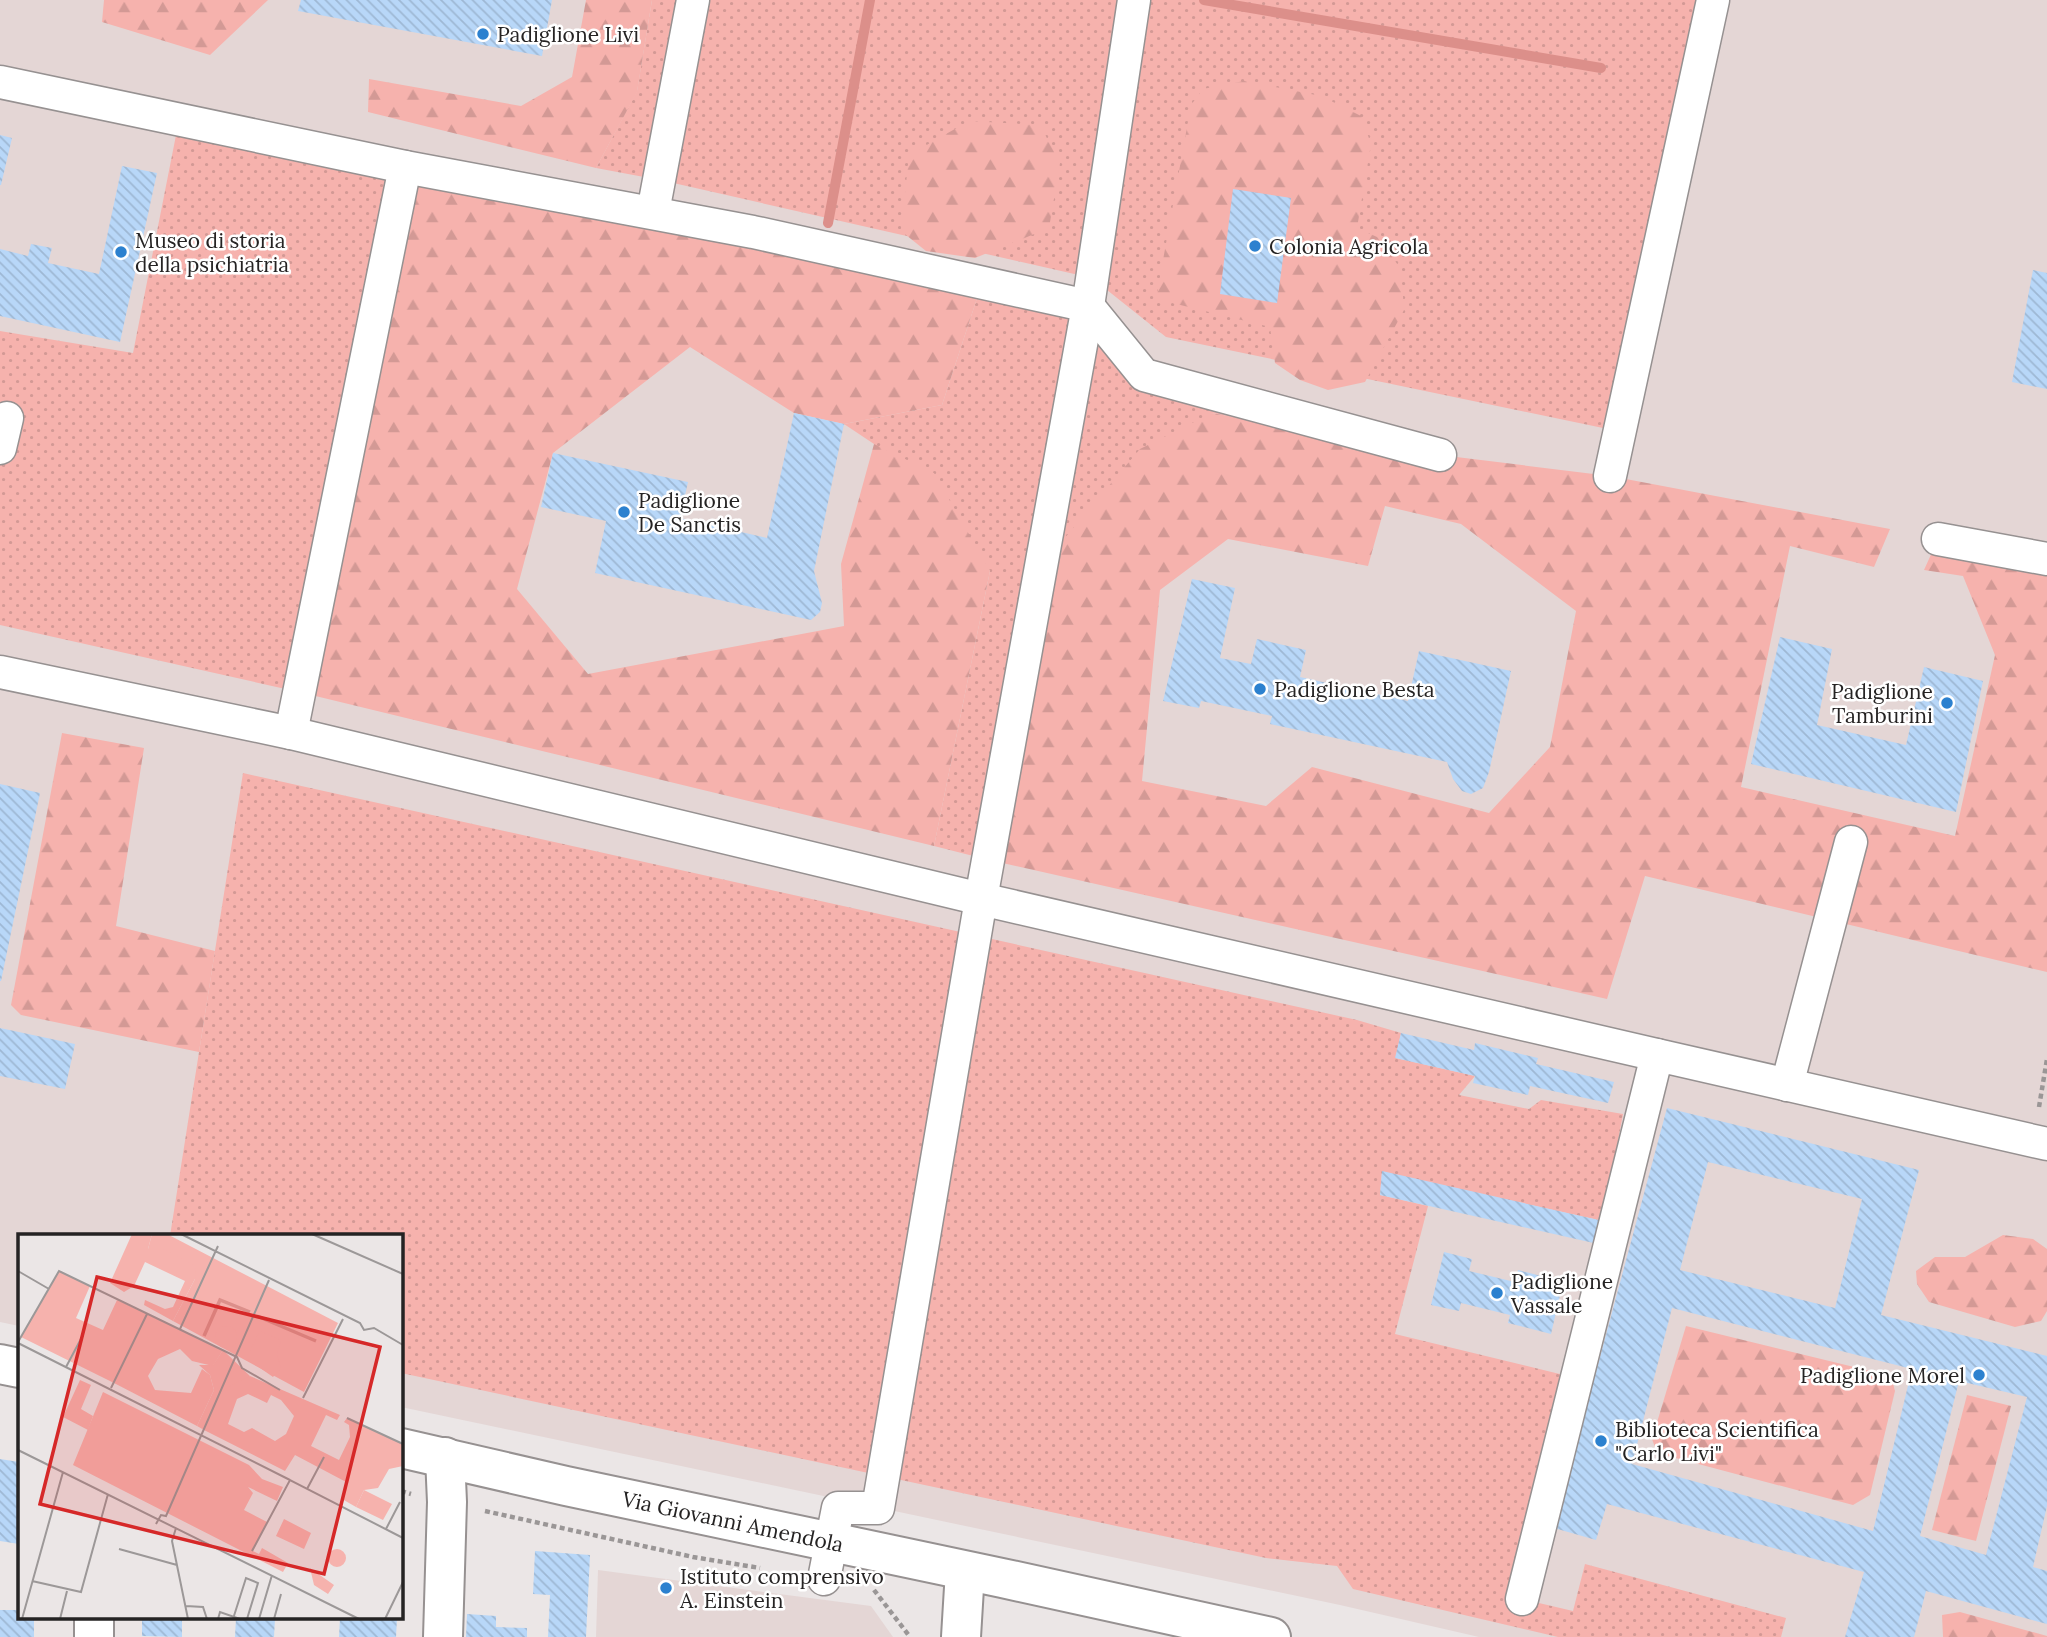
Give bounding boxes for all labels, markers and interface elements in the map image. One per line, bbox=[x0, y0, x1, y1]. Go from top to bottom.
place label: Padiglione Livi bbox=[497, 21, 639, 48]
marker: Padiglione Livi bbox=[475, 26, 491, 42]
place label: Museo di storia della psichiatria bbox=[135, 227, 289, 278]
place label: Colonia Agricola bbox=[1269, 233, 1429, 260]
marker: Colonia Agricola bbox=[1247, 238, 1263, 254]
marker: Museo di storia della psichiatria bbox=[113, 244, 129, 260]
place label: Padiglione De Sanctis bbox=[638, 487, 741, 538]
marker: Padiglione De Sanctis bbox=[616, 504, 632, 520]
place label: Padiglione Besta bbox=[1274, 676, 1435, 703]
place label: Padiglione Tamburini bbox=[1831, 678, 1933, 729]
marker: Padiglione Besta bbox=[1252, 681, 1268, 697]
marker: Padiglione Tamburini bbox=[1939, 695, 1955, 711]
inset map bbox=[18, 1234, 402, 1620]
place label: Padiglione Vassale bbox=[1510, 1268, 1613, 1319]
marker: Padiglione Vassale bbox=[1489, 1285, 1505, 1301]
place label: Padiglione Morel bbox=[1800, 1362, 1965, 1389]
marker: Padiglione Morel bbox=[1971, 1367, 1987, 1383]
place label: Biblioteca Scientifica "Carlo Livi" bbox=[1615, 1416, 1819, 1467]
marker: Biblioteca Scientifica "Carlo Livi" bbox=[1593, 1433, 1609, 1449]
street label: Via Giovanni Amendola bbox=[619, 1485, 846, 1558]
place label: Istituto comprensivo A. Einstein bbox=[679, 1563, 884, 1614]
marker: Istituto comprensivo A. Einstein bbox=[658, 1580, 674, 1596]

